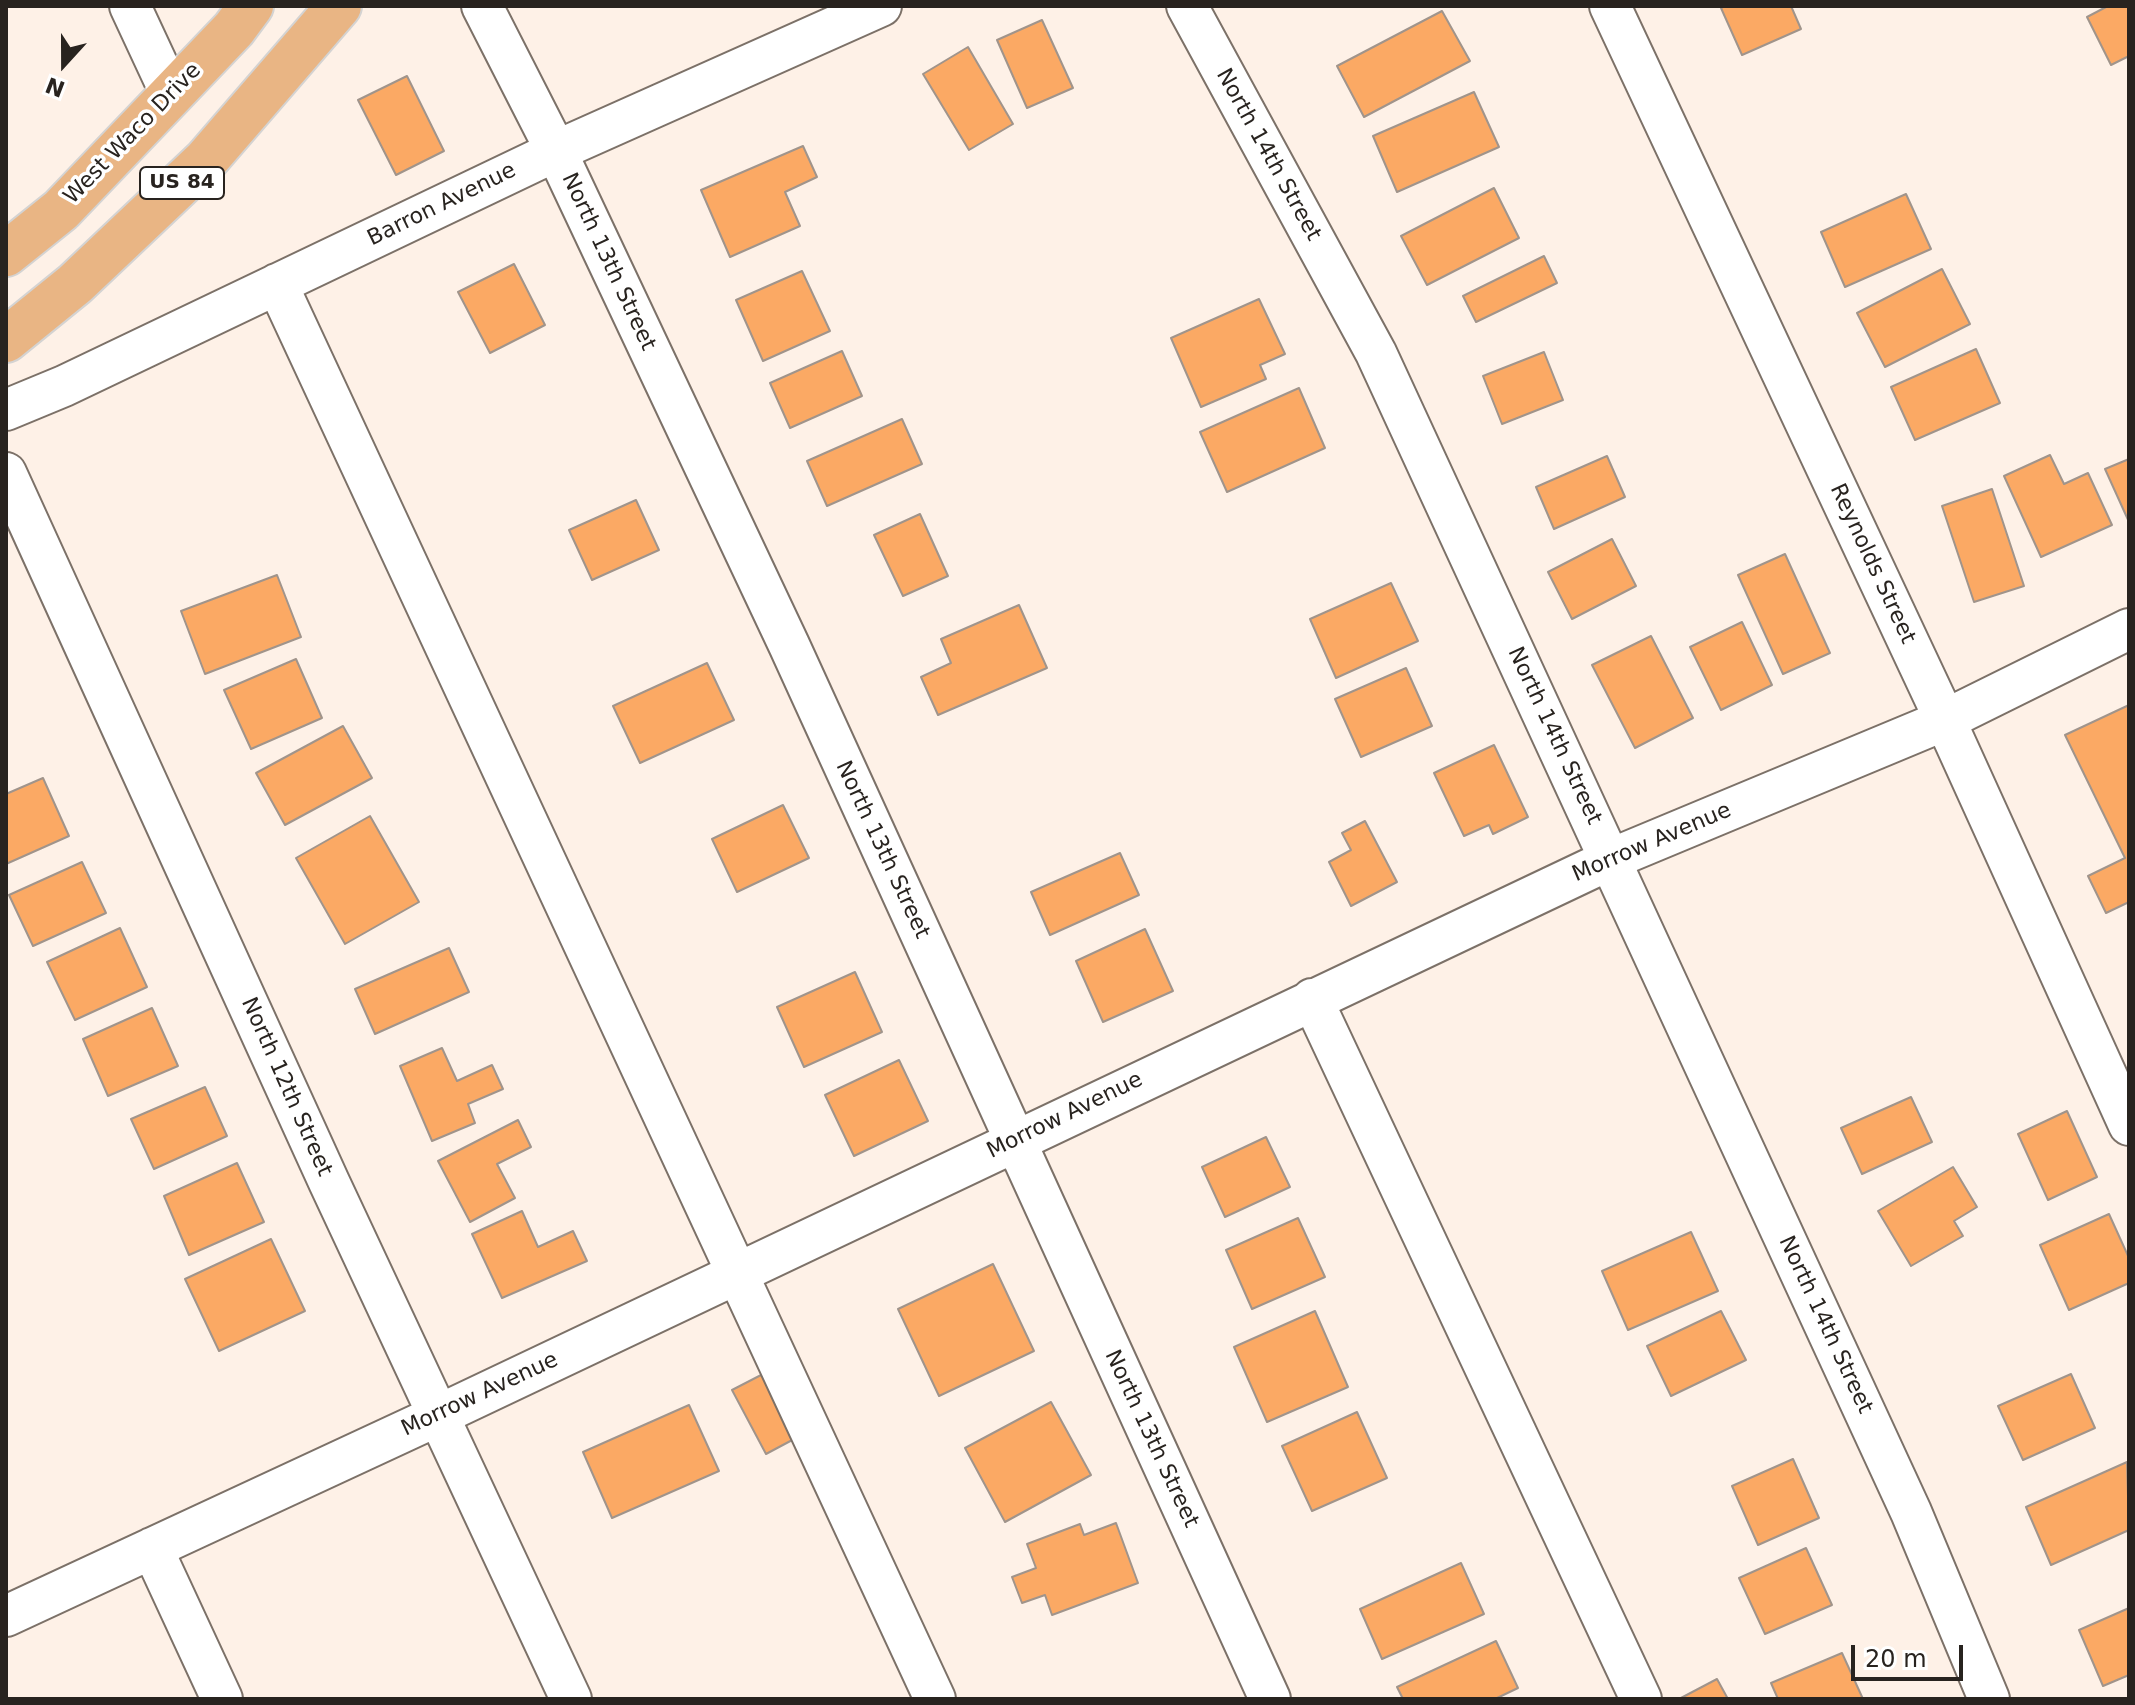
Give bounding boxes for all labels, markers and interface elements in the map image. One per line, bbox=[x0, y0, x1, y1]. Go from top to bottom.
north arrow bbox=[24, 24, 104, 104]
street label: West Waco Drive bbox=[59, 58, 207, 210]
street label: North 14th Street bbox=[1210, 64, 1326, 246]
text: N bbox=[42, 72, 68, 102]
street label: Barron Avenue bbox=[363, 158, 521, 252]
road number: US 84 bbox=[140, 167, 224, 199]
street label: North 13th Street bbox=[555, 169, 661, 355]
street label: Reynolds Street bbox=[1823, 480, 1921, 648]
street label: North 14th Street bbox=[1501, 643, 1607, 829]
street label: North 13th Street bbox=[829, 757, 935, 943]
street label: Morrow Avenue bbox=[1569, 798, 1735, 888]
street label: North 12th Street bbox=[235, 994, 337, 1180]
street label: Morrow Avenue bbox=[983, 1067, 1147, 1165]
street label: North 14th Street bbox=[1772, 1232, 1878, 1418]
street label: North 13th Street bbox=[1098, 1346, 1204, 1532]
street label: Morrow Avenue bbox=[397, 1347, 563, 1443]
scale bar bbox=[1855, 1629, 1967, 1679]
text: 20 m bbox=[1865, 1645, 1927, 1673]

